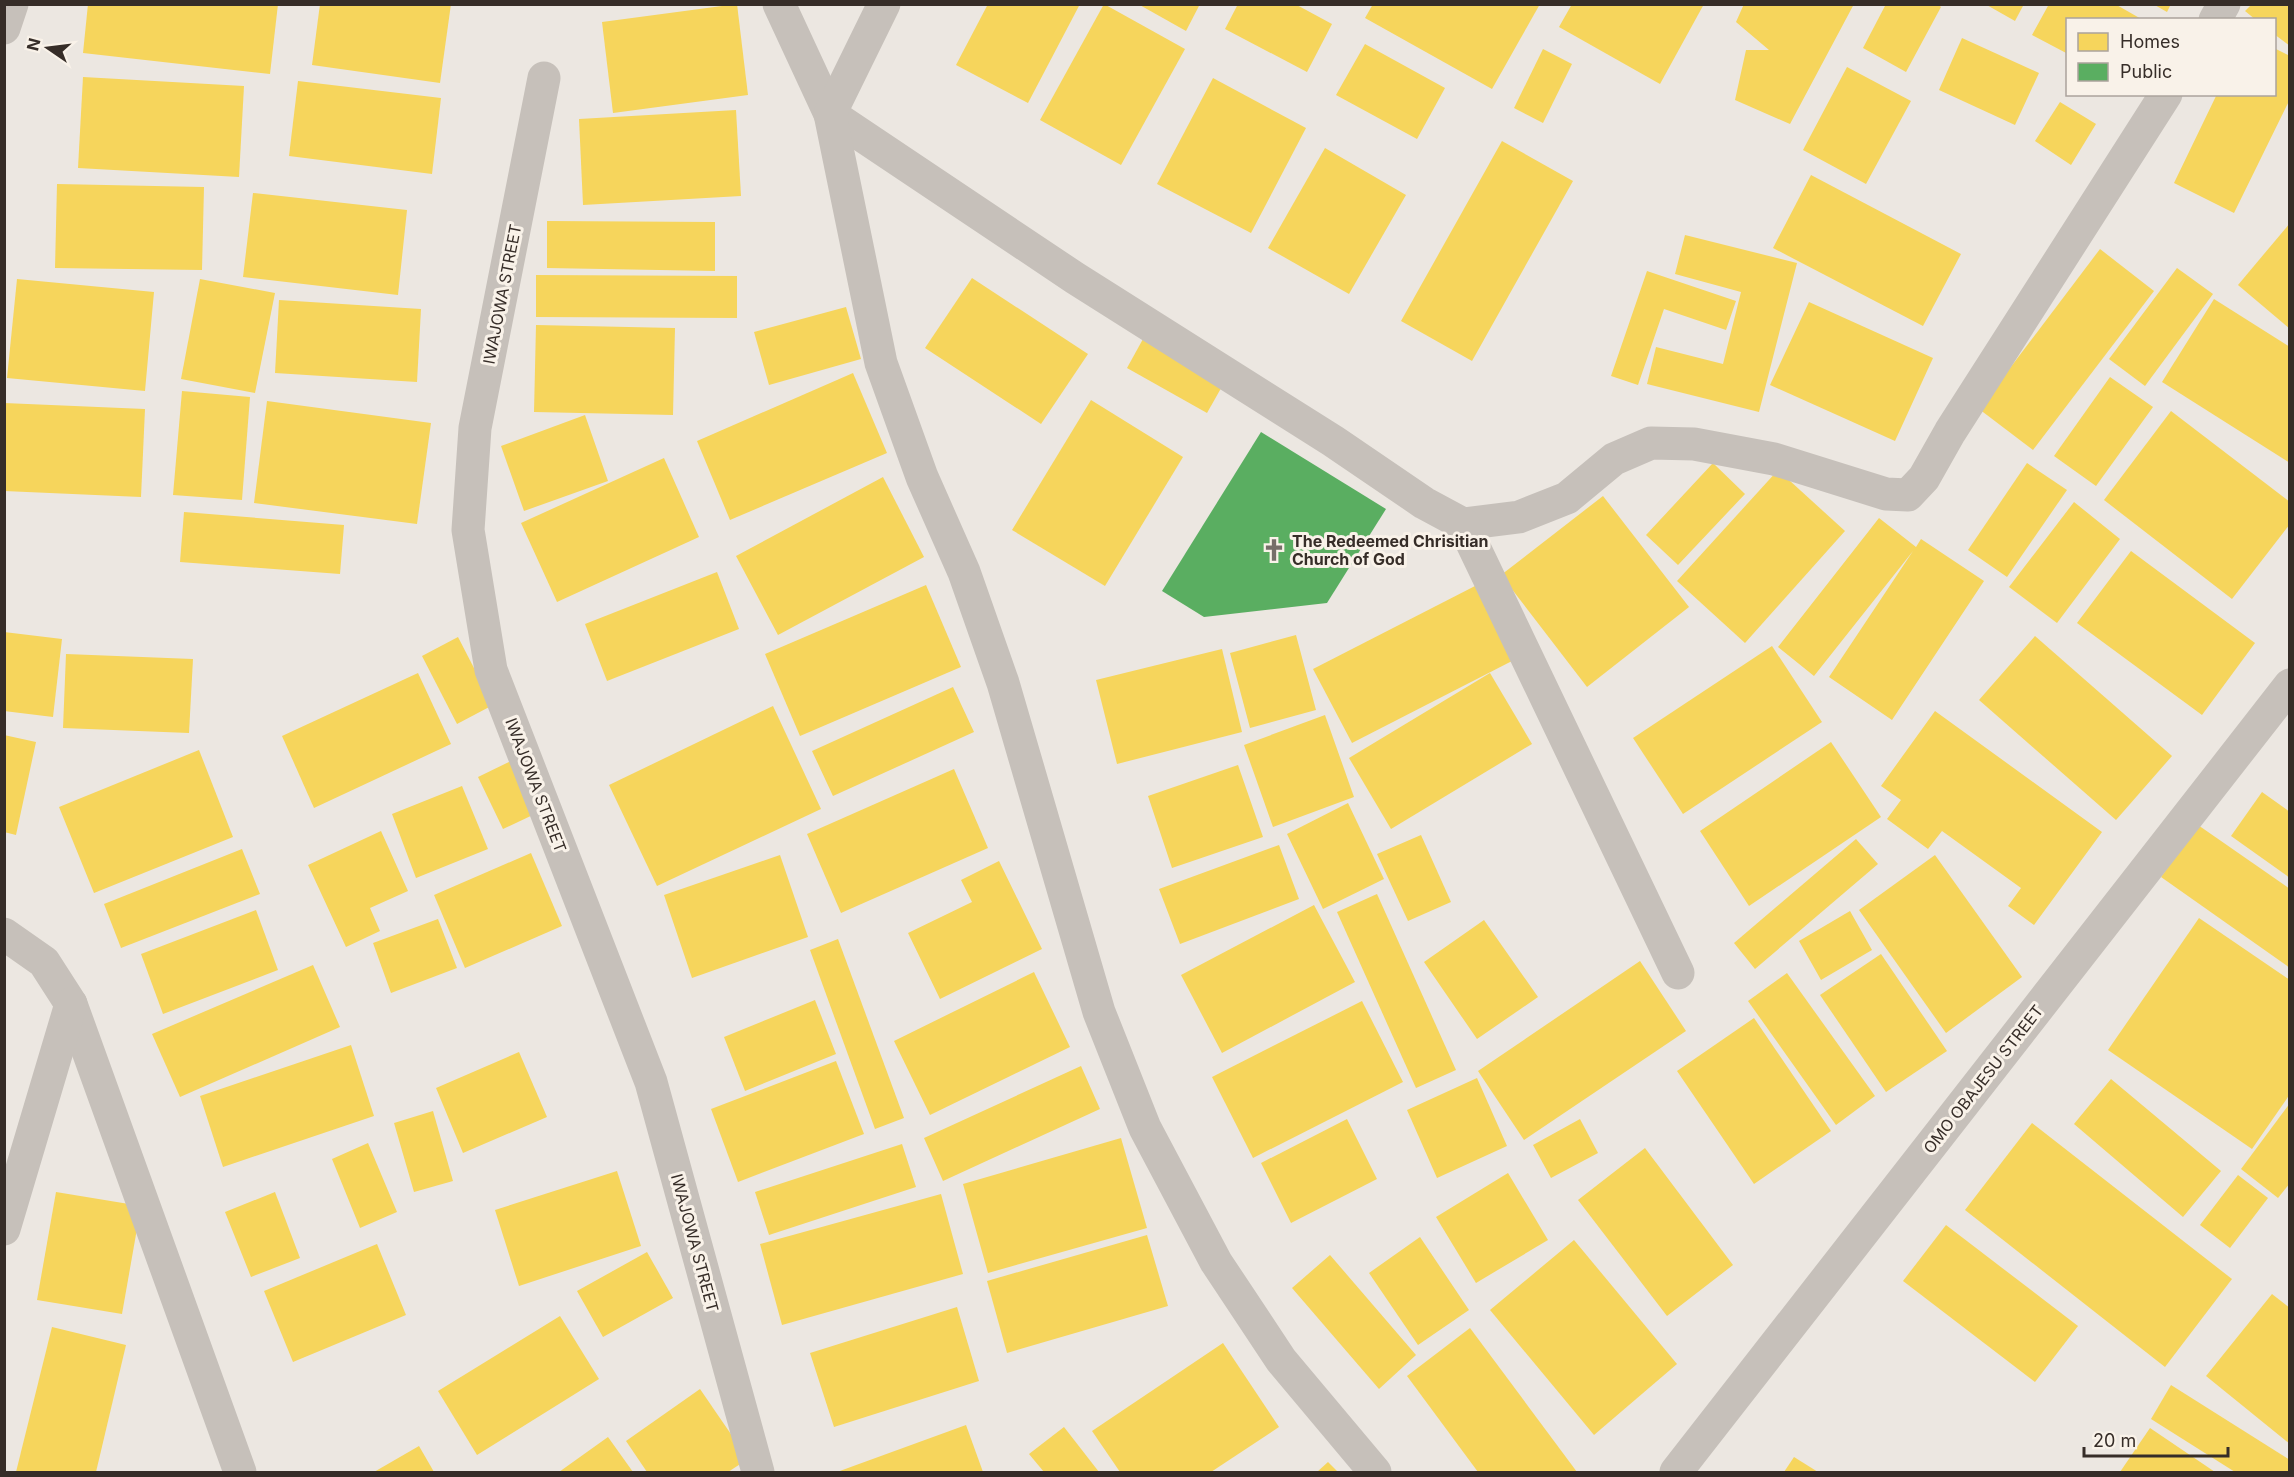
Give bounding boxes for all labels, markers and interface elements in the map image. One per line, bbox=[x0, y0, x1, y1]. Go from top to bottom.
north arrow bbox=[18, 18, 78, 78]
legend bbox=[2066, 18, 2276, 96]
text: Homes bbox=[2120, 31, 2180, 52]
text: N bbox=[22, 36, 45, 53]
text: Public bbox=[2120, 61, 2172, 82]
street label: IWAJOWA STREET bbox=[479, 222, 525, 366]
place label: The Redeemed Chrisitian Church of God bbox=[1292, 531, 1488, 569]
church icon: The Redeemed Chrisitian Church of God bbox=[1261, 537, 1287, 563]
street label: IWAJOWA STREET bbox=[501, 715, 571, 855]
street label: OMO OBAJESU STREET bbox=[1919, 1001, 2047, 1157]
street label: IWAJOWA STREET bbox=[667, 1172, 723, 1314]
scale bar bbox=[2084, 1420, 2228, 1458]
text: 20 m bbox=[2093, 1430, 2136, 1451]

